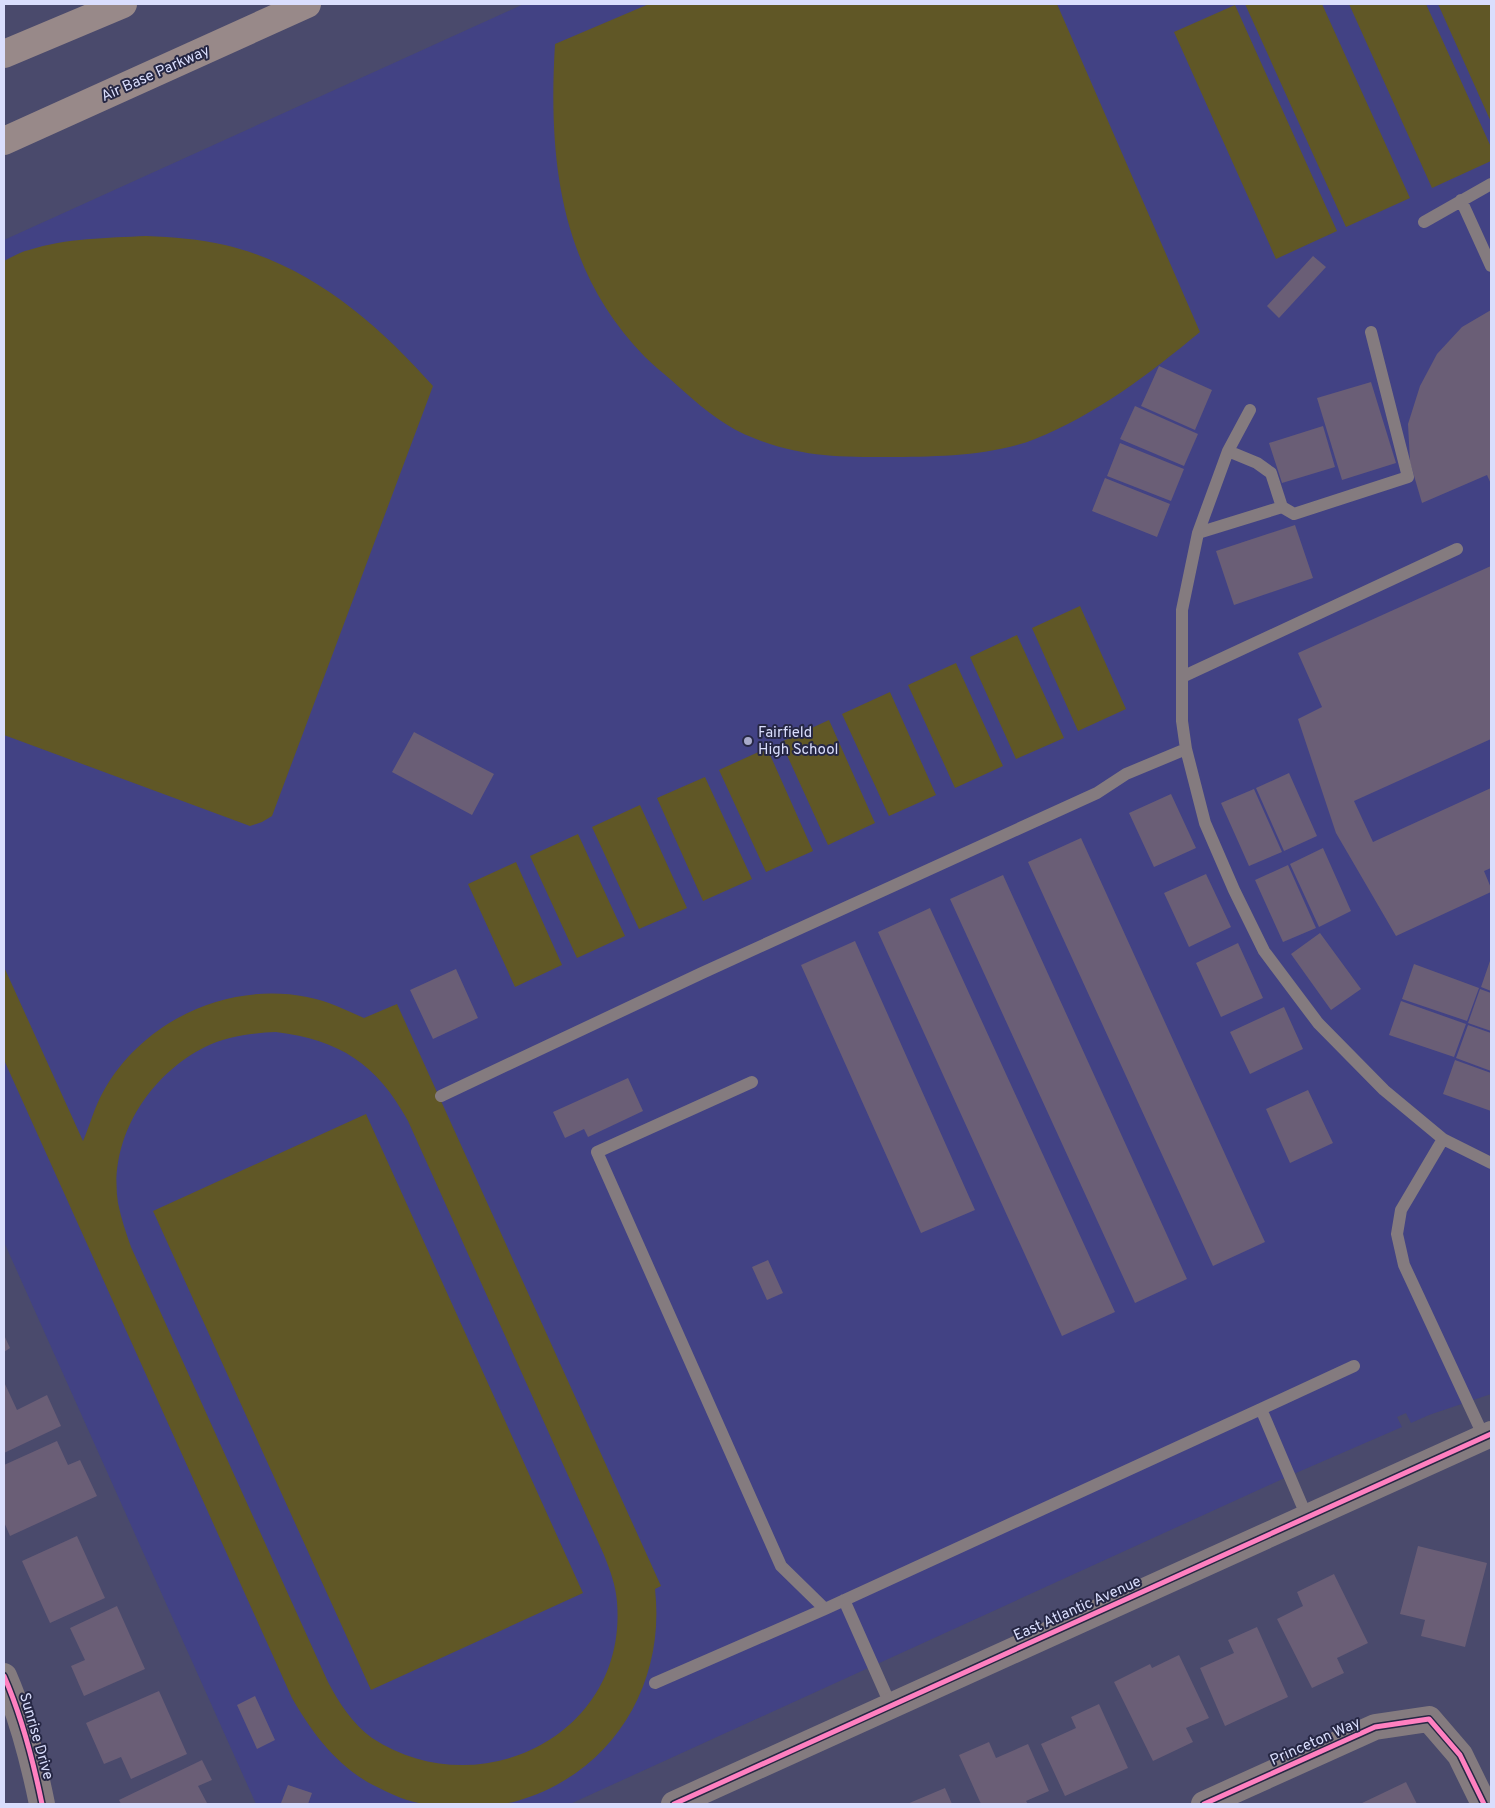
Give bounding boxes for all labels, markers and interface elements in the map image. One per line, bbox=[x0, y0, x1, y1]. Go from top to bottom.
street label: Air Base Parkway bbox=[98, 42, 213, 107]
place label: Fairfield High School bbox=[758, 724, 839, 760]
marker: Fairfield High School bbox=[742, 735, 754, 747]
street label: East Atlantic Avenue bbox=[1011, 1573, 1144, 1646]
street label: Sunrise Drive bbox=[14, 1691, 57, 1782]
street label: Princeton Way bbox=[1268, 1714, 1364, 1771]

